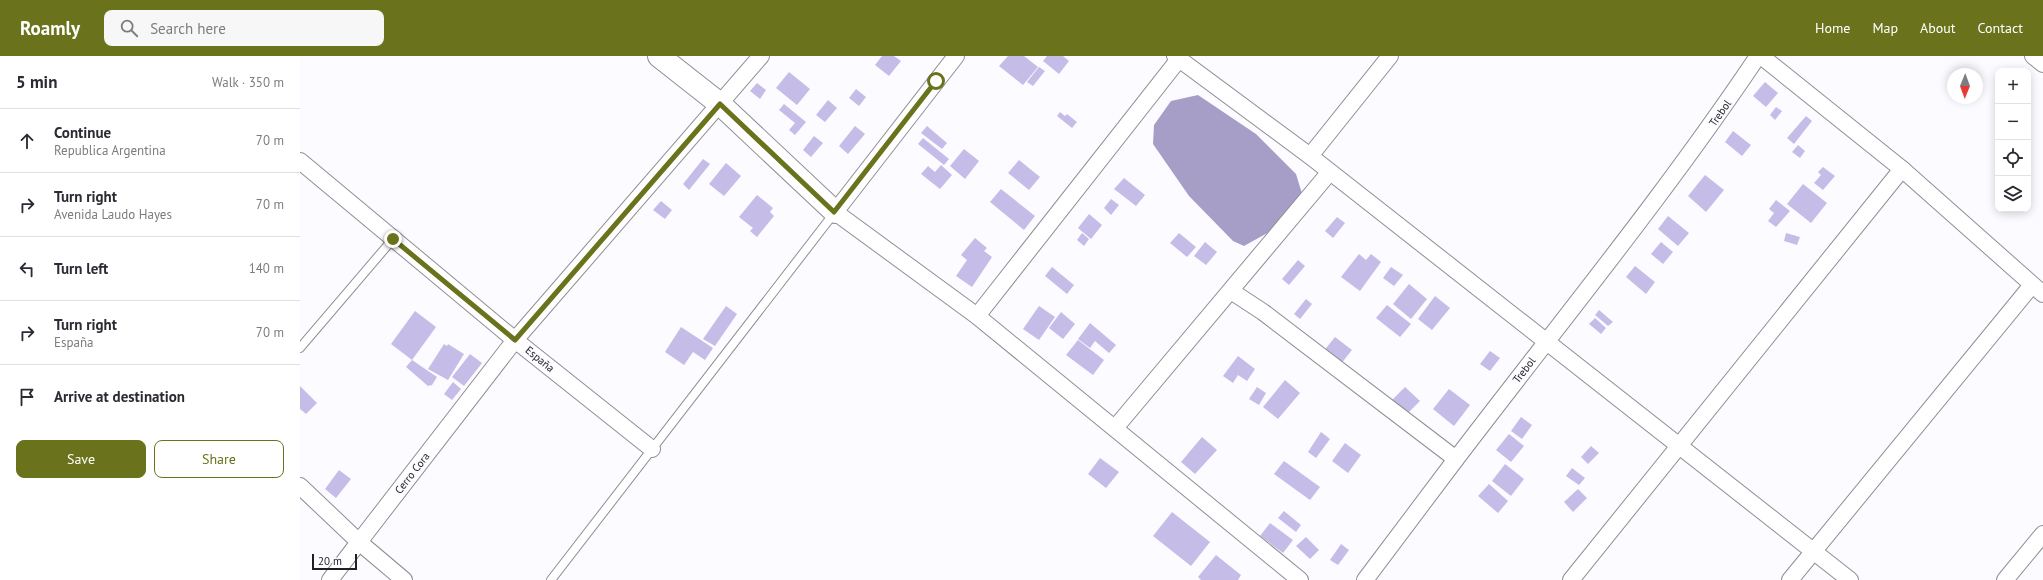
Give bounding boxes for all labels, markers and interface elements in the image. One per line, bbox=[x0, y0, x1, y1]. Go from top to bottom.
search box bbox=[104, 10, 384, 46]
text: Roamly bbox=[20, 16, 80, 40]
icon: search bbox=[118, 17, 140, 39]
text: Search here bbox=[150, 19, 226, 38]
text: Home bbox=[1815, 19, 1850, 37]
text: Map bbox=[1872, 19, 1898, 37]
text: About bbox=[1920, 19, 1956, 37]
text: Contact bbox=[1978, 19, 2023, 37]
north arrow bbox=[1947, 68, 1983, 104]
map controls bbox=[1995, 68, 2031, 212]
button: + bbox=[1995, 68, 2031, 104]
text: 5 min bbox=[16, 71, 57, 93]
route start bbox=[927, 72, 945, 90]
text: Walk · 350 m bbox=[212, 74, 284, 91]
street label: Trebol bbox=[1706, 96, 1735, 129]
button: − bbox=[1995, 104, 2031, 140]
text: Continue bbox=[54, 123, 111, 142]
icon: ahead bbox=[16, 130, 38, 152]
text: 70 m bbox=[256, 132, 284, 149]
button: locate bbox=[1995, 140, 2031, 176]
text: Republica Argentina bbox=[54, 142, 166, 159]
button: layers bbox=[1995, 176, 2031, 212]
text: Turn right bbox=[54, 187, 117, 206]
icon: right bbox=[16, 194, 38, 216]
text: 70 m bbox=[256, 196, 284, 213]
text: Avenida Laudo Hayes bbox=[54, 206, 172, 223]
route end bbox=[384, 230, 402, 248]
icon: left bbox=[16, 258, 38, 280]
text: Turn left bbox=[54, 259, 108, 278]
text: 140 m bbox=[249, 260, 284, 277]
text: Turn right bbox=[54, 315, 117, 334]
icon: right bbox=[16, 322, 38, 344]
text: 70 m bbox=[256, 324, 284, 341]
text: España bbox=[54, 334, 93, 351]
street label: España bbox=[523, 343, 557, 375]
street label: Trebol bbox=[1510, 353, 1539, 386]
icon: arrive bbox=[16, 386, 38, 408]
text: Arrive at destination bbox=[54, 387, 185, 406]
button: Save bbox=[16, 440, 146, 478]
button: Share bbox=[154, 440, 284, 478]
street label: Cerro Cora bbox=[391, 449, 433, 497]
scale bar bbox=[312, 552, 357, 571]
text: 20 m bbox=[318, 554, 342, 568]

